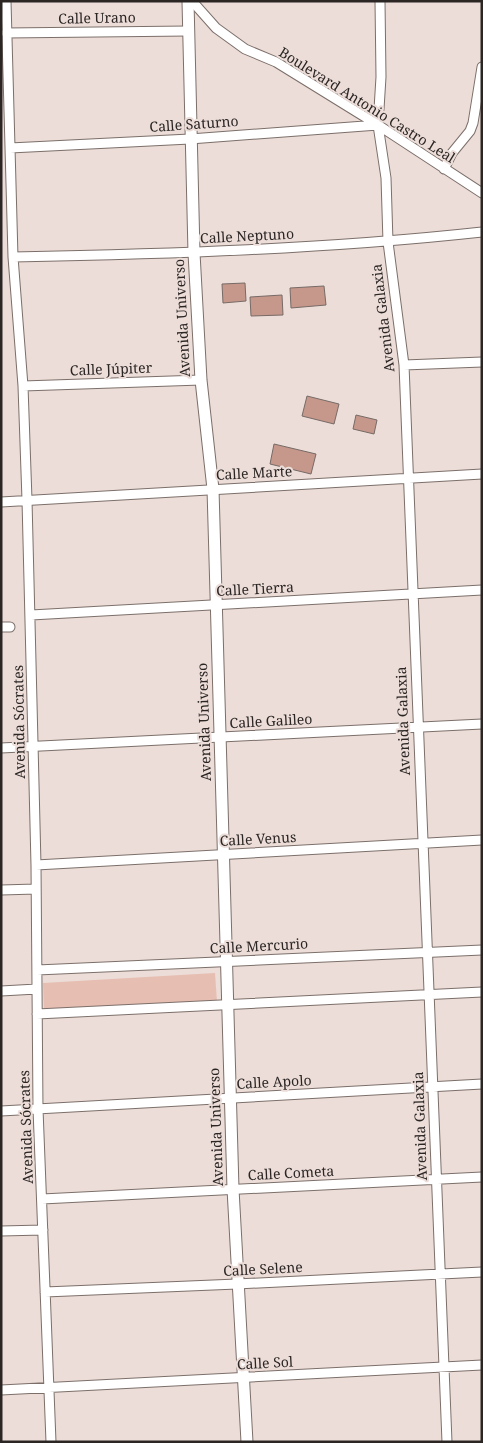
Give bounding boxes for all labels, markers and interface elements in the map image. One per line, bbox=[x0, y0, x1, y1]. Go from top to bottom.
street label: Calle Urano bbox=[58, 7, 136, 28]
street label: Boulevard Antonio Castro Leal bbox=[276, 42, 460, 167]
street label: Calle Saturno bbox=[149, 111, 239, 136]
street label: Calle Neptuno bbox=[200, 224, 294, 247]
street label: Avenida Universo bbox=[169, 258, 194, 378]
street label: Avenida Galaxia bbox=[366, 263, 399, 373]
street label: Calle Júpiter bbox=[70, 358, 153, 379]
street label: Calle Marte bbox=[215, 461, 293, 484]
street label: Calle Tierra bbox=[216, 577, 294, 600]
street label: Avenida Universo bbox=[192, 663, 215, 782]
street label: Avenida Sócrates bbox=[8, 665, 29, 779]
street label: Avenida Galaxia bbox=[391, 666, 414, 776]
street label: Calle Galileo bbox=[229, 709, 313, 732]
street label: Calle Venus bbox=[219, 827, 297, 850]
street label: Calle Mercurio bbox=[209, 933, 309, 958]
street label: Avenida Universo bbox=[204, 1068, 227, 1187]
street label: Avenida Sócrates bbox=[14, 1070, 37, 1184]
street label: Calle Apolo bbox=[236, 1070, 312, 1093]
street label: Avenida Galaxia bbox=[408, 1071, 431, 1181]
street label: Calle Cometa bbox=[247, 1161, 335, 1184]
street label: Calle Selene bbox=[223, 1257, 303, 1280]
street label: Calle Sol bbox=[236, 1352, 294, 1373]

